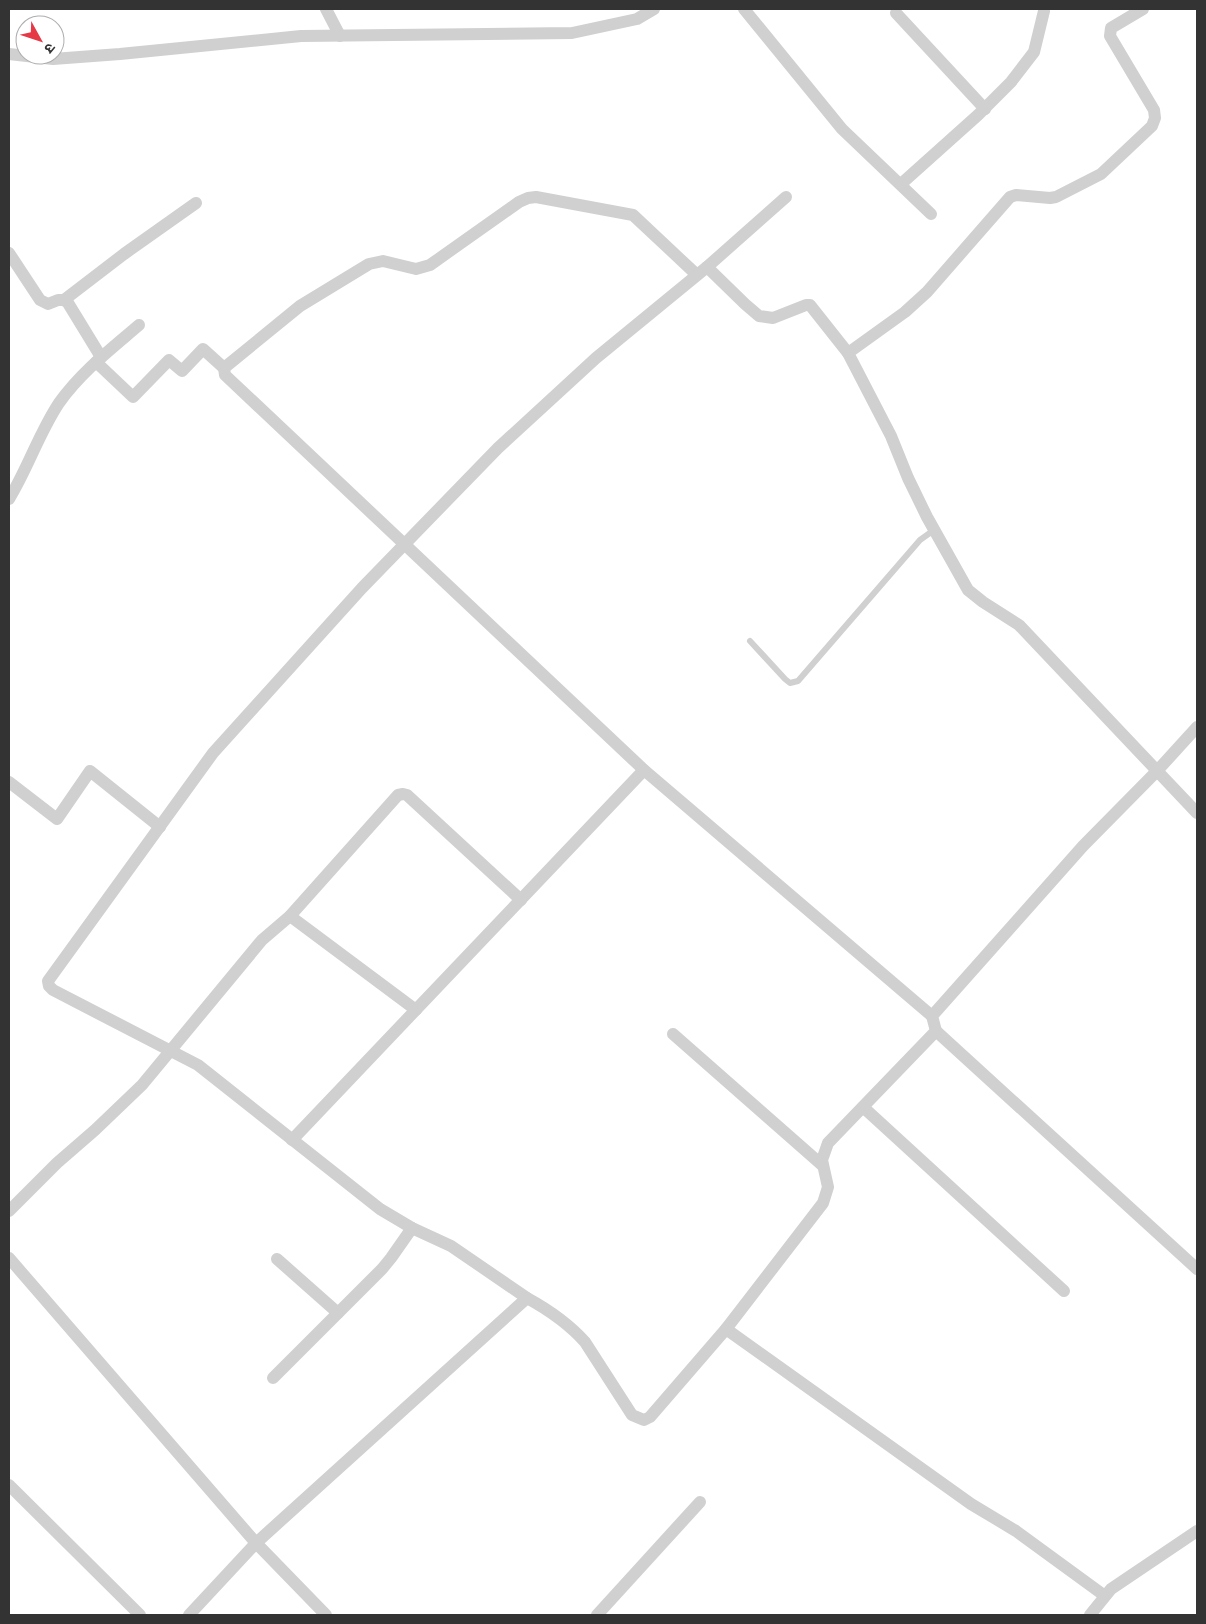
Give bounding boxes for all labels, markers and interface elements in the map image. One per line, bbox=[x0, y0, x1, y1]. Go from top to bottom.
north arrow bbox=[15, 15, 65, 65]
text: उ bbox=[41, 40, 59, 57]

